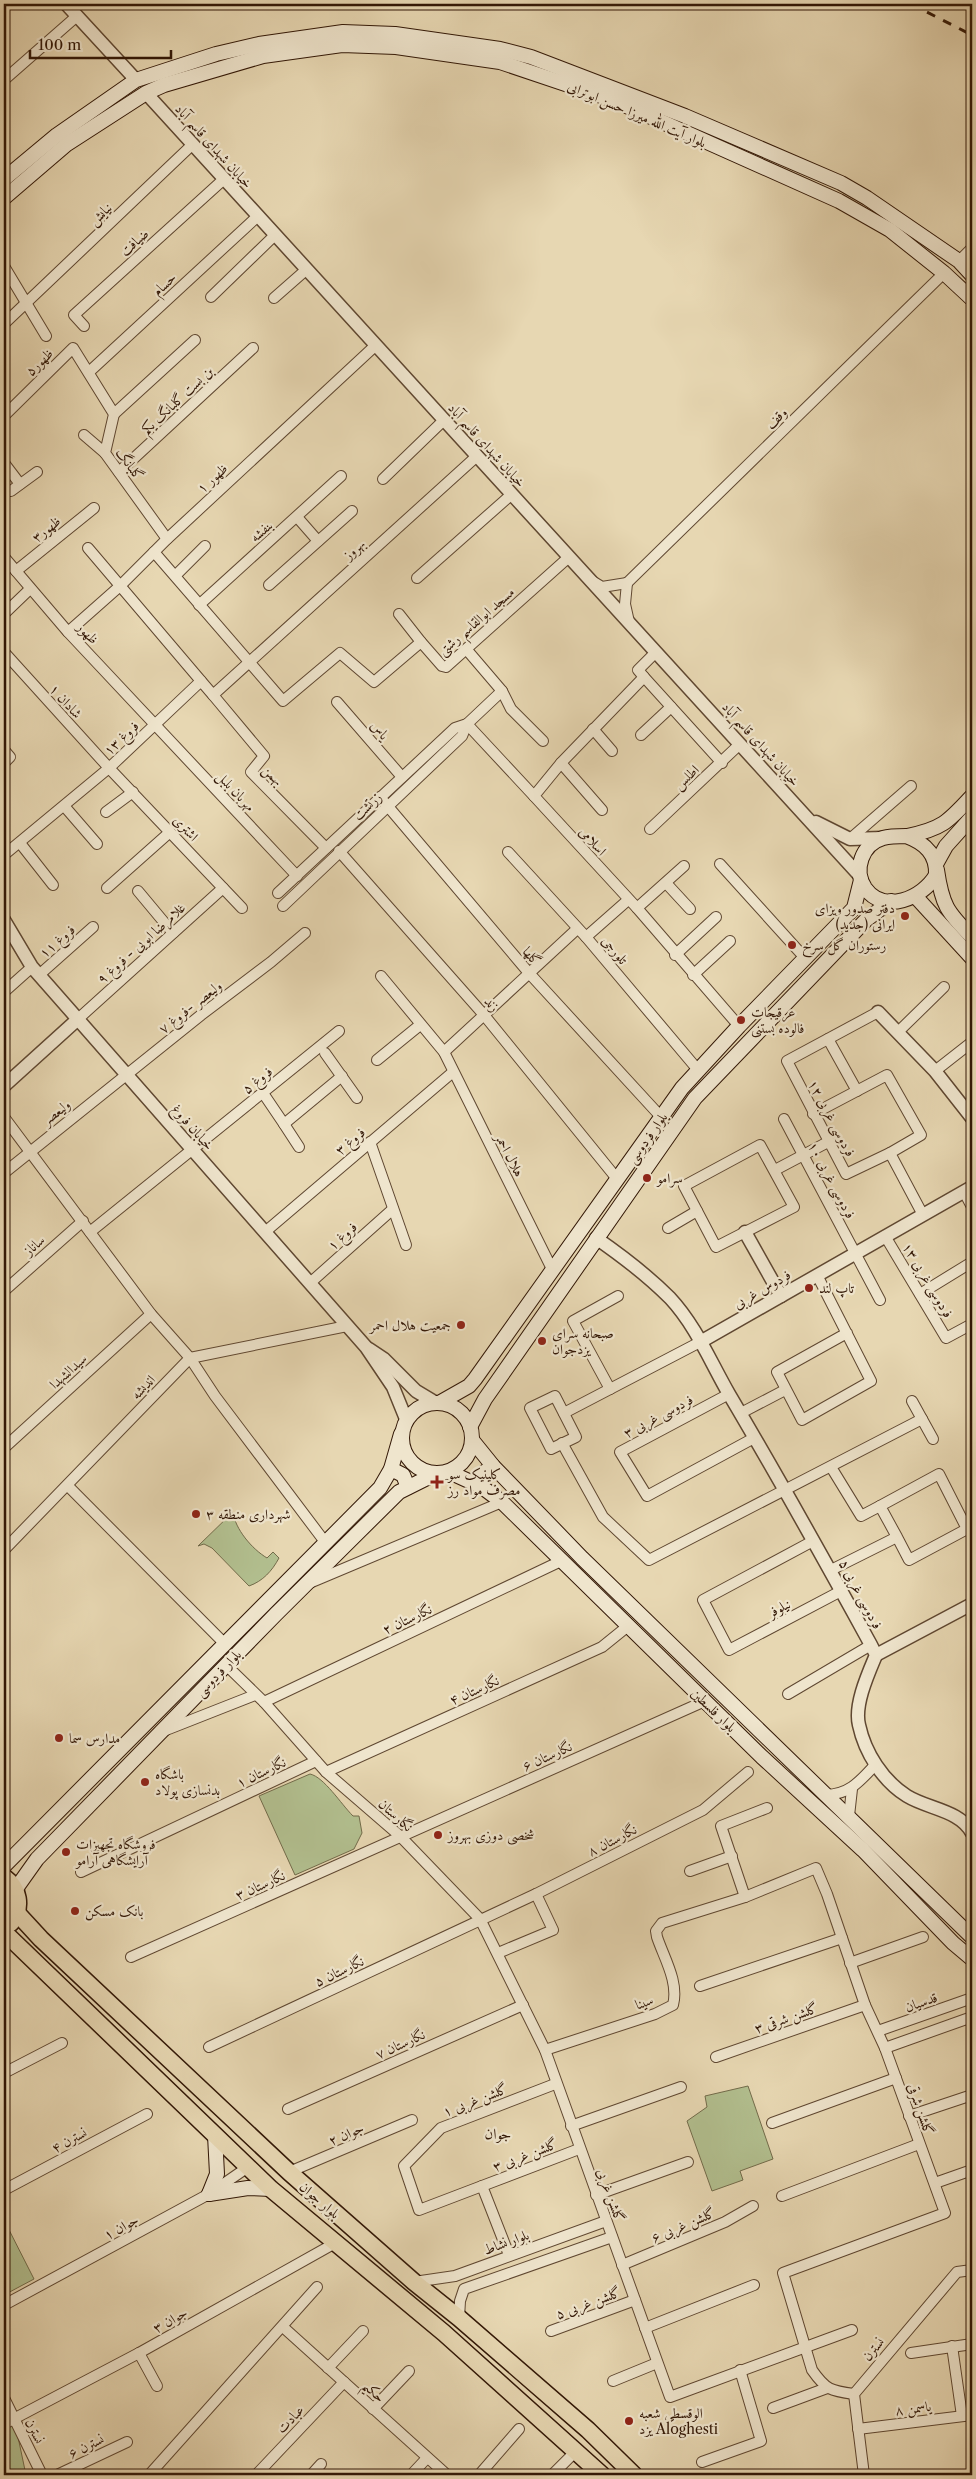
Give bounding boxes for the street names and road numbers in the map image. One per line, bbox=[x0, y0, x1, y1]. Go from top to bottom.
street label: بلوار آیت الله میرزا حسن ابوترابی bbox=[564, 75, 710, 152]
street label: خیابان شهدای قاسم آباد bbox=[168, 100, 257, 195]
street label: نيايش bbox=[84, 198, 116, 230]
street label: ضیافت bbox=[116, 224, 152, 260]
street label: حسام bbox=[148, 268, 183, 303]
street label: ظهور۵ bbox=[21, 344, 57, 380]
street label: بن بست گلبانگ یکم bbox=[137, 362, 221, 442]
street label: خیابان شهدای قاسم آباد bbox=[441, 399, 530, 494]
street label: وقف bbox=[761, 403, 791, 433]
street label: گلبانگ bbox=[112, 444, 148, 484]
street label: ظهور ۱ bbox=[193, 459, 231, 497]
street label: ظهور۳ bbox=[28, 512, 64, 546]
street label: بنفشه bbox=[246, 516, 276, 546]
street label: بهروز bbox=[338, 534, 369, 566]
street label: مسجد ابوالقاسم رشتی bbox=[434, 583, 521, 663]
street label: ظهور bbox=[72, 617, 103, 648]
street label: شادان ۱ bbox=[46, 680, 86, 722]
street label: خیابان شهدای قاسم آباد bbox=[715, 698, 804, 793]
street label: فروغ ۱۳ bbox=[99, 717, 145, 761]
street label: یاس bbox=[367, 717, 394, 744]
street label: بهمن bbox=[258, 761, 287, 790]
street label: اطلس bbox=[669, 761, 703, 794]
street label: مهربان بلبل bbox=[211, 767, 259, 816]
street label: زرتشت bbox=[349, 788, 385, 824]
street label: اشتری bbox=[169, 811, 203, 845]
street label: اسلامی bbox=[575, 823, 611, 859]
street label: غلامرضا ابویی - فروغ ۹ bbox=[93, 898, 191, 990]
street label: فروغ ۱۱ bbox=[35, 920, 81, 964]
street label: تلورجی bbox=[598, 932, 632, 968]
street label: گلها bbox=[519, 943, 545, 969]
street label: ولیعصر -فروغ ۷ bbox=[155, 977, 227, 1040]
street label: زند bbox=[480, 993, 504, 1015]
street label: فروغ ۵ bbox=[238, 1062, 278, 1100]
street label: فردوسی غربی ۱۲ bbox=[803, 1076, 860, 1160]
street label: ولیعصر bbox=[36, 1095, 75, 1131]
street label: خیابان فروغ bbox=[166, 1100, 218, 1156]
street label: بلوار فردوسی bbox=[623, 1108, 672, 1168]
street label: فروغ ۳ bbox=[331, 1123, 371, 1161]
street label: هلال احمر bbox=[491, 1129, 529, 1180]
street label: فردوسی غربی ۱۰ bbox=[803, 1138, 860, 1222]
street label: فروغ ۱ bbox=[323, 1218, 363, 1256]
street label: ساناز bbox=[18, 1231, 48, 1261]
street label: فردوسی غربی ۱۳ bbox=[898, 1239, 957, 1321]
street label: فردوس غربی bbox=[730, 1265, 794, 1313]
street label: سیدالشهدا bbox=[45, 1349, 91, 1393]
street label: اندیشه bbox=[127, 1371, 159, 1403]
street label: فردوسی غربی ۳ bbox=[620, 1390, 696, 1443]
street label: فردوسی غربی ۵ bbox=[834, 1556, 887, 1632]
street label: نیلوفر bbox=[763, 1595, 794, 1622]
street label: نگارستان ۲ bbox=[379, 1600, 435, 1638]
street label: بلوار فردوسی bbox=[191, 1645, 246, 1701]
street label: نگارستان ۴ bbox=[446, 1671, 502, 1709]
street label: بلوار فلسطین bbox=[688, 1684, 741, 1736]
street label: نگارستان ۶ bbox=[519, 1737, 575, 1775]
street label: نگارستان ۱ bbox=[233, 1753, 289, 1791]
street label: نگارستان bbox=[375, 1795, 417, 1836]
street label: نگارستان ۸ bbox=[584, 1820, 640, 1860]
street label: نگارستان ۳ bbox=[232, 1866, 288, 1904]
street label: نگارستان ۵ bbox=[311, 1952, 367, 1990]
street label: قدسیان bbox=[902, 1988, 940, 2016]
street label: سینا bbox=[632, 1990, 656, 2014]
street label: گلشن شرقی ۳ bbox=[752, 1999, 820, 2038]
street label: نگارستان ۷ bbox=[372, 2025, 428, 2063]
street label: گلشن غربی ۱ bbox=[440, 2079, 510, 2122]
street label: گلشن شرقی bbox=[903, 2081, 938, 2138]
street label: جوان ۲ bbox=[325, 2118, 367, 2150]
street label: نسترن ۴ bbox=[48, 2123, 90, 2157]
street label: گلشن غربی ۳ bbox=[490, 2134, 560, 2177]
street label: گلشن غربی bbox=[592, 2166, 629, 2225]
street label: بلوار جوان bbox=[296, 2177, 344, 2223]
street label: گلشن غربی ۶ bbox=[648, 2203, 718, 2247]
street label: جوان ۱ bbox=[100, 2210, 142, 2244]
street label: بلوار نشاط bbox=[481, 2225, 532, 2259]
street label: گلشن غربی ۵ bbox=[553, 2283, 623, 2324]
street label: جوان ۳ bbox=[149, 2303, 191, 2337]
street label: نسترن bbox=[858, 2333, 888, 2365]
street label: حکیم bbox=[356, 2376, 389, 2410]
street label: یاسمن ۸ bbox=[894, 2397, 934, 2420]
street label: عبادت bbox=[272, 2401, 308, 2437]
street label: نسترن bbox=[21, 2415, 49, 2447]
street label: نسترن ۶ bbox=[65, 2430, 107, 2462]

